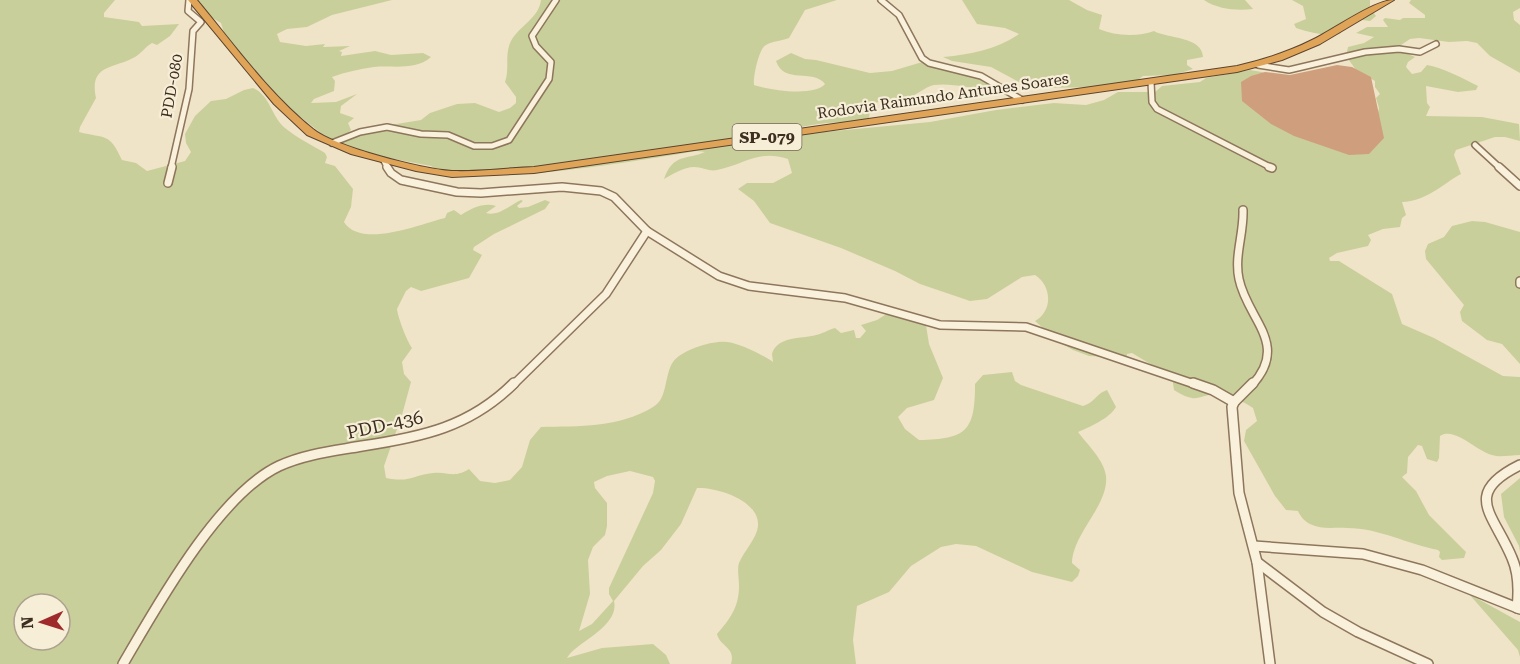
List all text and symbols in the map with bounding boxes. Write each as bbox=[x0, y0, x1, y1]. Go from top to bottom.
street label: PDD-080 bbox=[158, 53, 186, 119]
street label: Rodovia Raimundo Antunes Soares bbox=[816, 69, 1070, 123]
road number: SP-079 bbox=[732, 124, 801, 150]
street label: PDD-436 bbox=[345, 406, 425, 443]
north arrow bbox=[12, 592, 72, 652]
text: N bbox=[18, 616, 37, 629]

